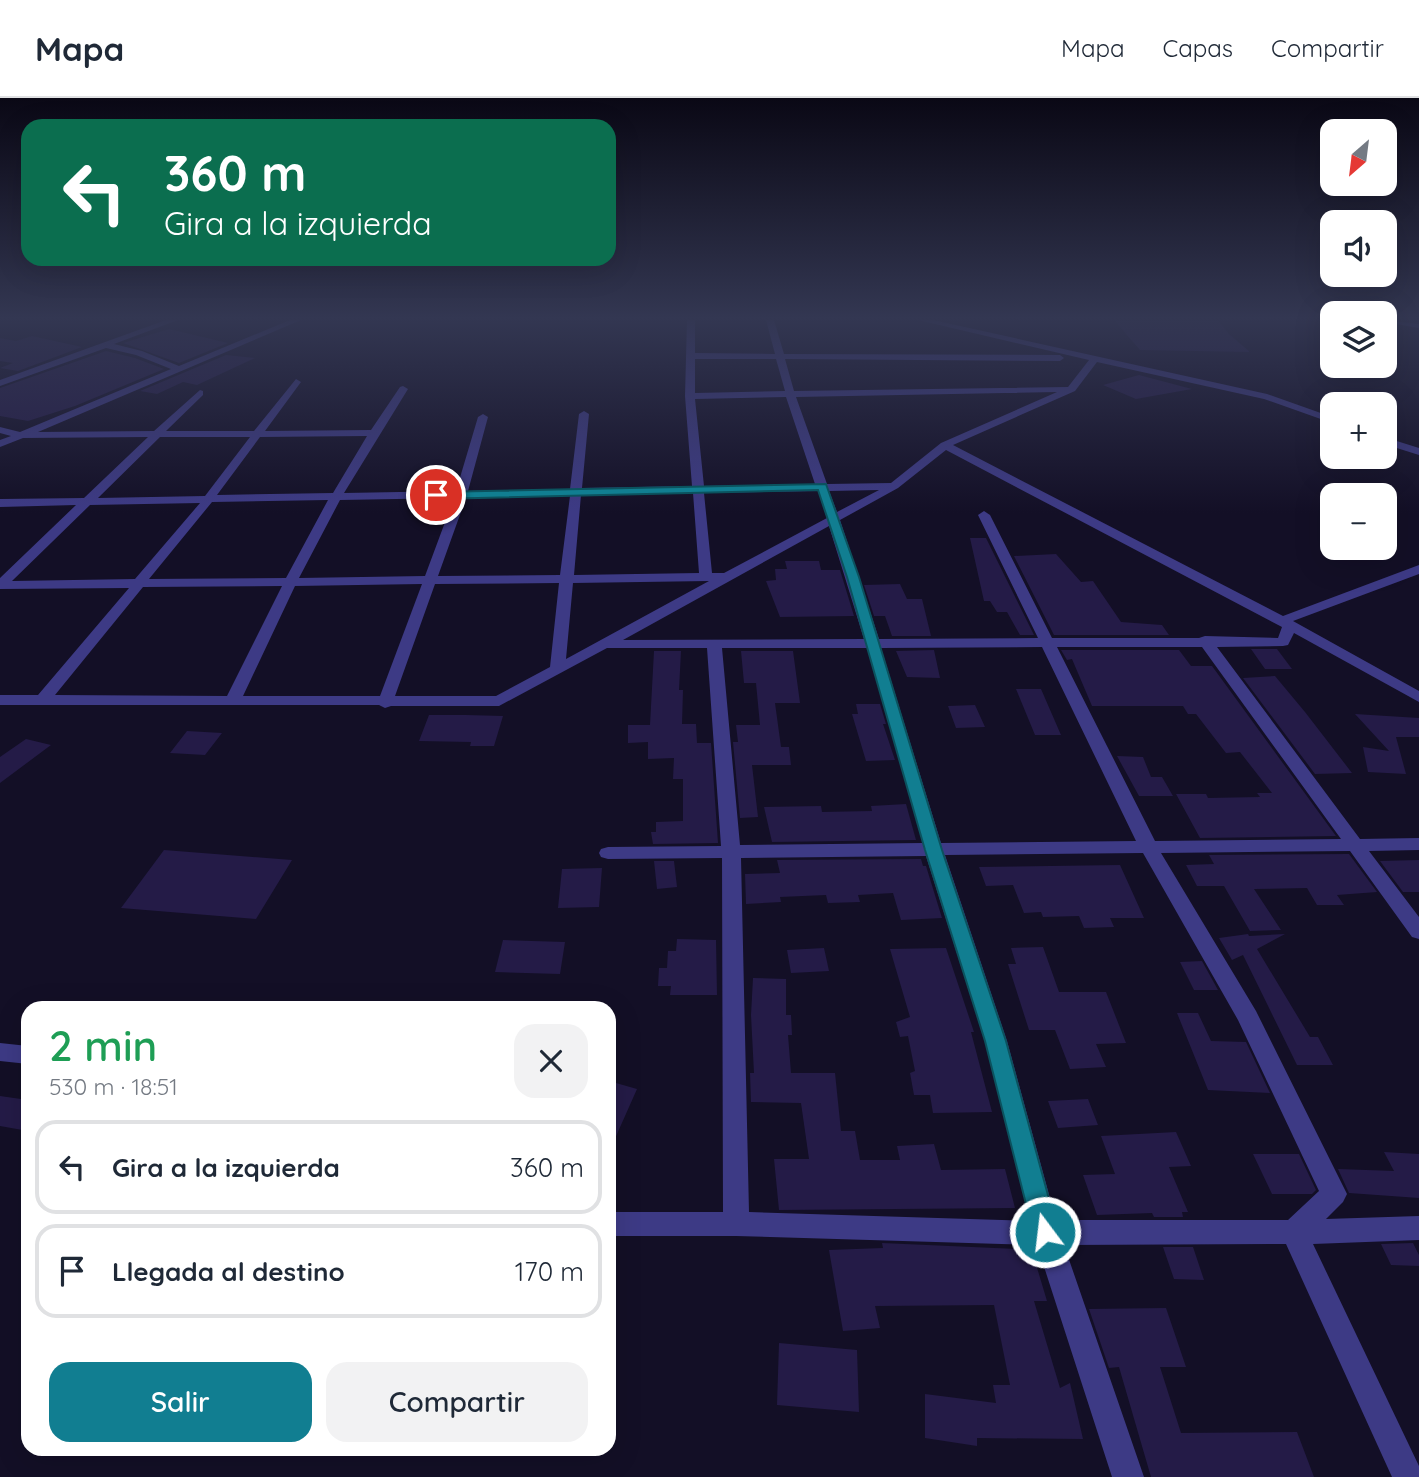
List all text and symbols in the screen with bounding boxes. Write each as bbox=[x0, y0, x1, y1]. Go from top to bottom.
text: Mapa bbox=[35, 28, 124, 69]
text: Mapa bbox=[1061, 33, 1125, 63]
text: Capas bbox=[1163, 33, 1233, 63]
text: Compartir bbox=[1271, 33, 1384, 63]
north arrow bbox=[1320, 119, 1396, 196]
map controls bbox=[1320, 119, 1397, 560]
text: 360 m bbox=[164, 142, 306, 203]
icon: left bbox=[49, 147, 140, 238]
text: Gira a la izquierda bbox=[164, 203, 432, 243]
button: sound bbox=[1320, 210, 1397, 287]
button: layers bbox=[1320, 301, 1397, 378]
button: + bbox=[1320, 392, 1397, 469]
pin bbox=[406, 465, 466, 525]
icon: arrive bbox=[417, 476, 455, 514]
button: − bbox=[1320, 483, 1397, 560]
text: 2 min bbox=[49, 1019, 157, 1072]
button: close bbox=[514, 1024, 588, 1098]
text: 530 m · 18:51 bbox=[49, 1072, 178, 1101]
icon: left bbox=[53, 1148, 91, 1186]
text: Gira a la izquierda bbox=[112, 1151, 340, 1184]
text: 360 m bbox=[510, 1151, 584, 1184]
position arrow bbox=[1008, 1195, 1082, 1269]
icon: arrive bbox=[53, 1252, 91, 1290]
text: Llegada al destino bbox=[112, 1255, 345, 1288]
text: 170 m bbox=[515, 1255, 584, 1288]
button: Salir bbox=[49, 1362, 312, 1442]
button: Compartir bbox=[326, 1362, 588, 1442]

